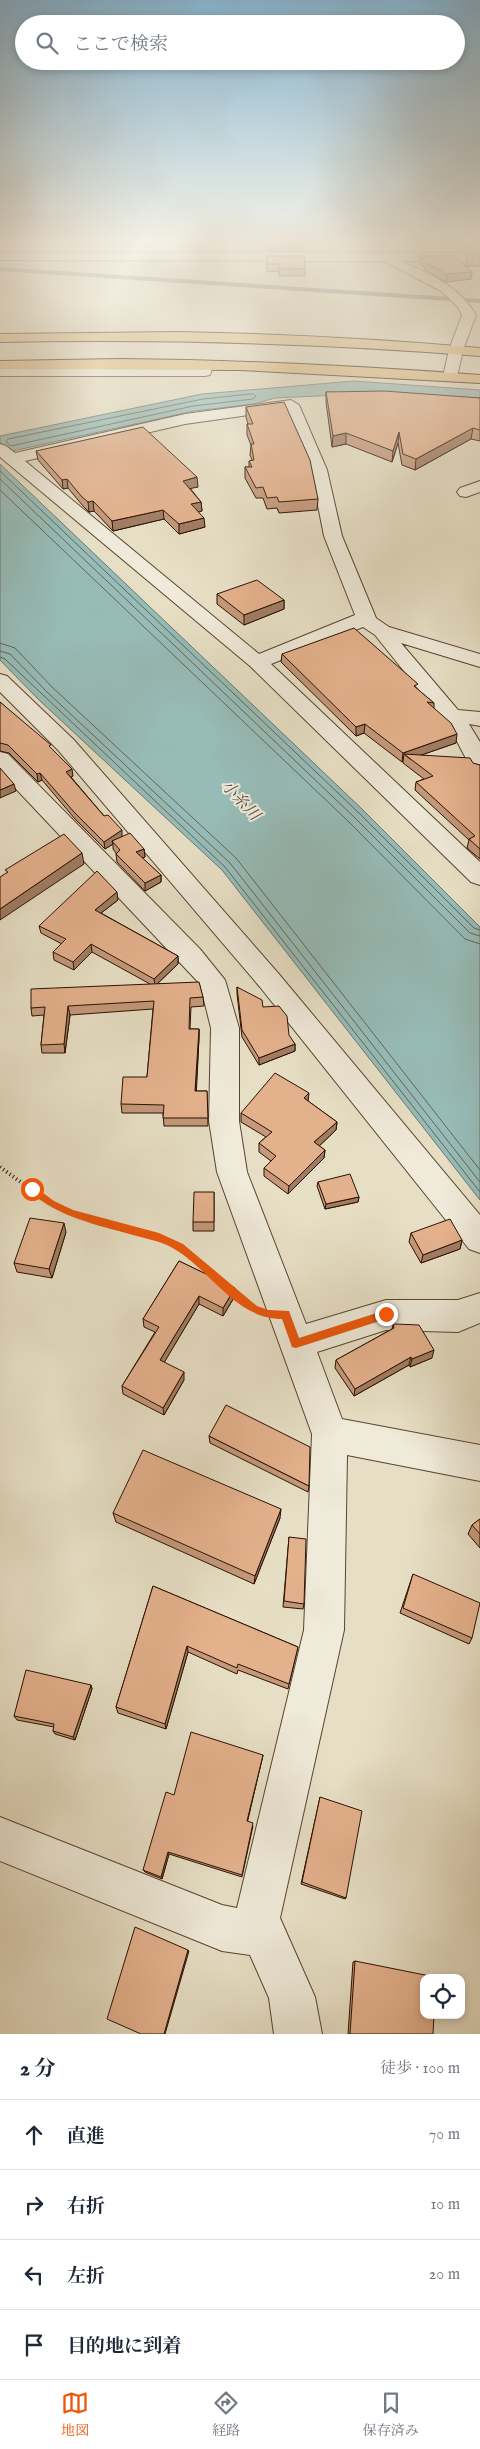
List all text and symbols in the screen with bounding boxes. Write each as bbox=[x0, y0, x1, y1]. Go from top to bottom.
search box bbox=[15, 15, 465, 70]
icon: search bbox=[33, 29, 61, 57]
text: ここで検索 bbox=[73, 33, 168, 57]
water label: 小糸川 bbox=[216, 777, 265, 827]
route start bbox=[21, 1178, 44, 1201]
route end bbox=[375, 1303, 398, 1326]
map controls bbox=[420, 1974, 465, 2019]
button: locate bbox=[420, 1974, 465, 2019]
text: 2 分 bbox=[20, 2056, 55, 2083]
text: 徒歩 · 100 m bbox=[380, 2059, 460, 2079]
icon: ahead bbox=[20, 2121, 48, 2149]
text: 直進 bbox=[67, 2125, 105, 2149]
text: 70 m bbox=[429, 2125, 460, 2145]
icon: right bbox=[20, 2191, 48, 2219]
text: 右折 bbox=[67, 2195, 105, 2219]
text: 10 m bbox=[430, 2195, 460, 2215]
icon: left bbox=[20, 2261, 48, 2289]
text: 左折 bbox=[67, 2265, 105, 2289]
text: 20 m bbox=[429, 2265, 460, 2285]
icon: arrive bbox=[20, 2331, 48, 2359]
text: 目的地に到着 bbox=[67, 2335, 181, 2359]
tab: 地図 bbox=[61, 2389, 89, 2440]
tab: 経路 bbox=[212, 2389, 240, 2440]
tab: 保存済み bbox=[363, 2389, 419, 2440]

